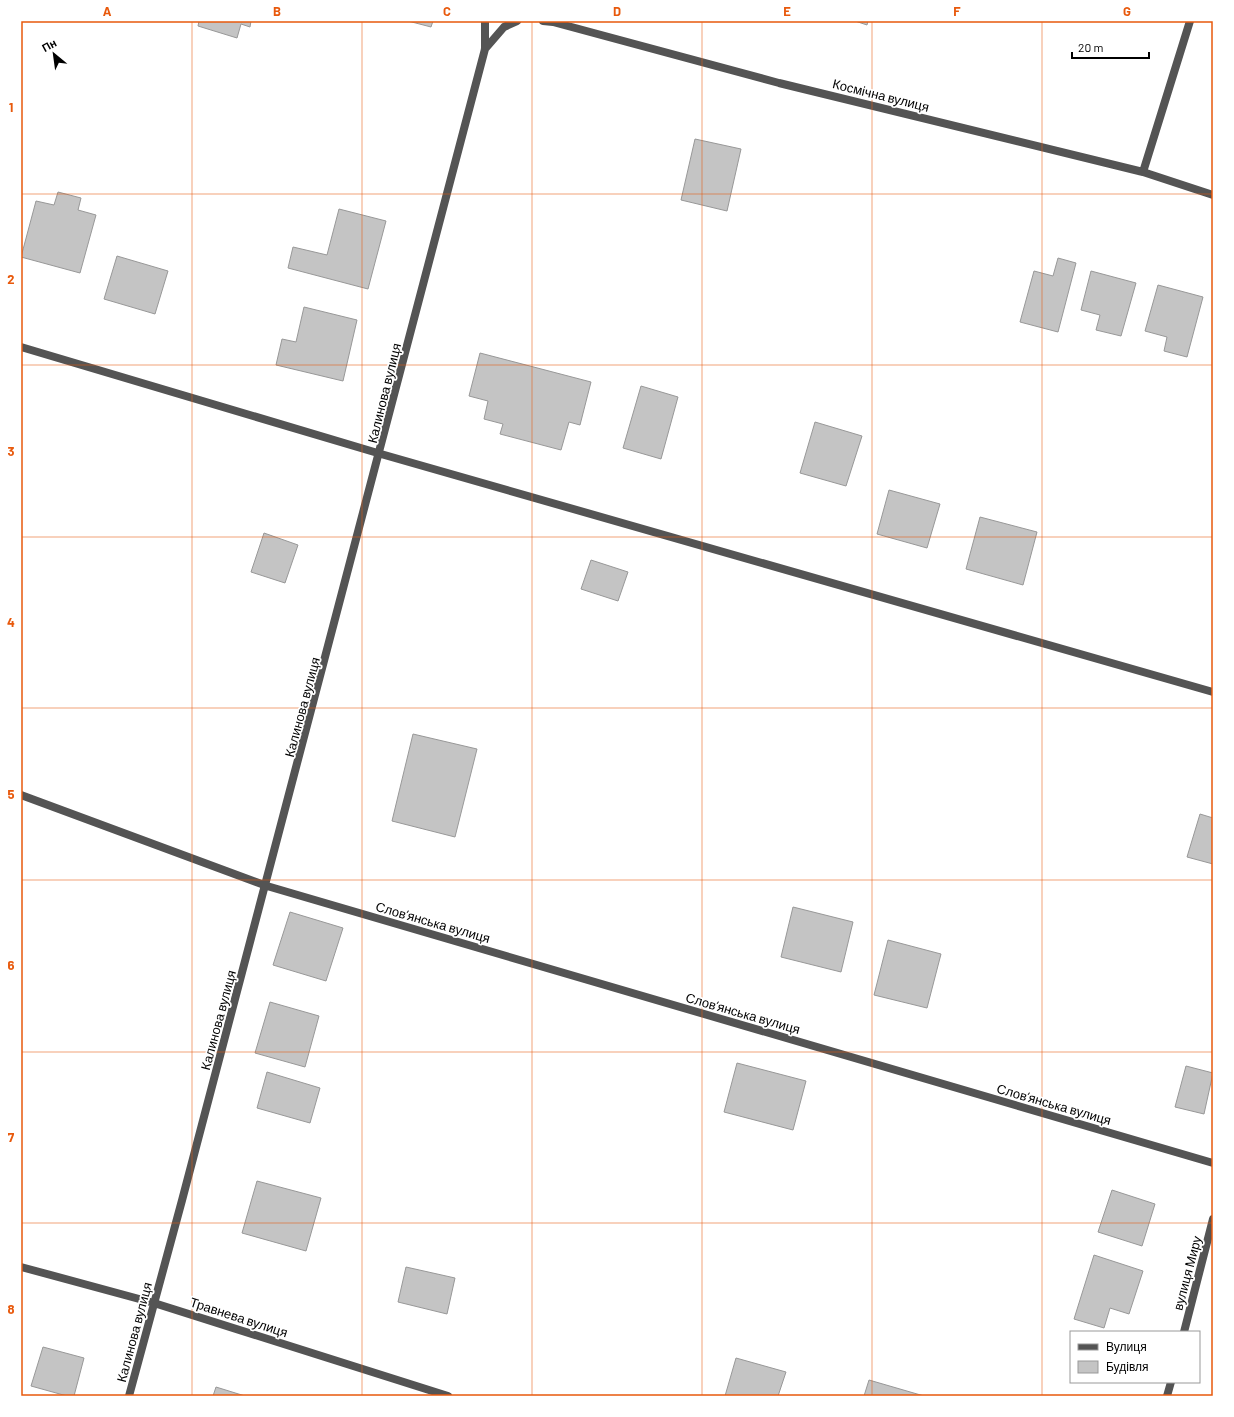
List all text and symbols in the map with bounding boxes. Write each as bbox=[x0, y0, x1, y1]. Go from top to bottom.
text: A bbox=[103, 3, 112, 19]
text: B bbox=[273, 3, 281, 19]
text: C bbox=[443, 3, 451, 19]
text: D bbox=[613, 3, 621, 19]
text: E bbox=[783, 3, 791, 19]
text: F bbox=[953, 3, 961, 19]
text: G bbox=[1123, 3, 1131, 19]
north arrow bbox=[34, 34, 74, 74]
scale bar bbox=[1072, 34, 1149, 60]
text: Пн bbox=[39, 36, 58, 54]
text: 20 m bbox=[1078, 40, 1104, 54]
street label: Космічна вулиця bbox=[831, 75, 931, 115]
text: 1 bbox=[9, 99, 13, 115]
text: 2 bbox=[7, 271, 15, 287]
street label: Калинова вулиця bbox=[364, 341, 404, 445]
text: 3 bbox=[7, 443, 15, 459]
text: 4 bbox=[7, 614, 15, 630]
street label: Калинова вулиця bbox=[281, 655, 323, 759]
text: 5 bbox=[7, 786, 15, 802]
street label: Словʼянська вулиця bbox=[374, 898, 492, 946]
text: 6 bbox=[8, 957, 15, 973]
street label: Калинова вулиця bbox=[197, 968, 239, 1072]
street label: Словʼянська вулиця bbox=[684, 989, 802, 1037]
street label: Словʼянська вулиця bbox=[995, 1080, 1113, 1128]
text: 7 bbox=[8, 1129, 15, 1145]
street label: вулиця Миру bbox=[1169, 1234, 1205, 1312]
street label: Калинова вулиця bbox=[113, 1280, 155, 1384]
street label: Травнева вулиця bbox=[188, 1294, 290, 1340]
text: 8 bbox=[7, 1301, 15, 1317]
legend bbox=[1070, 1331, 1200, 1383]
text: Вулиця bbox=[1106, 1339, 1147, 1354]
text: Будівля bbox=[1106, 1359, 1148, 1374]

